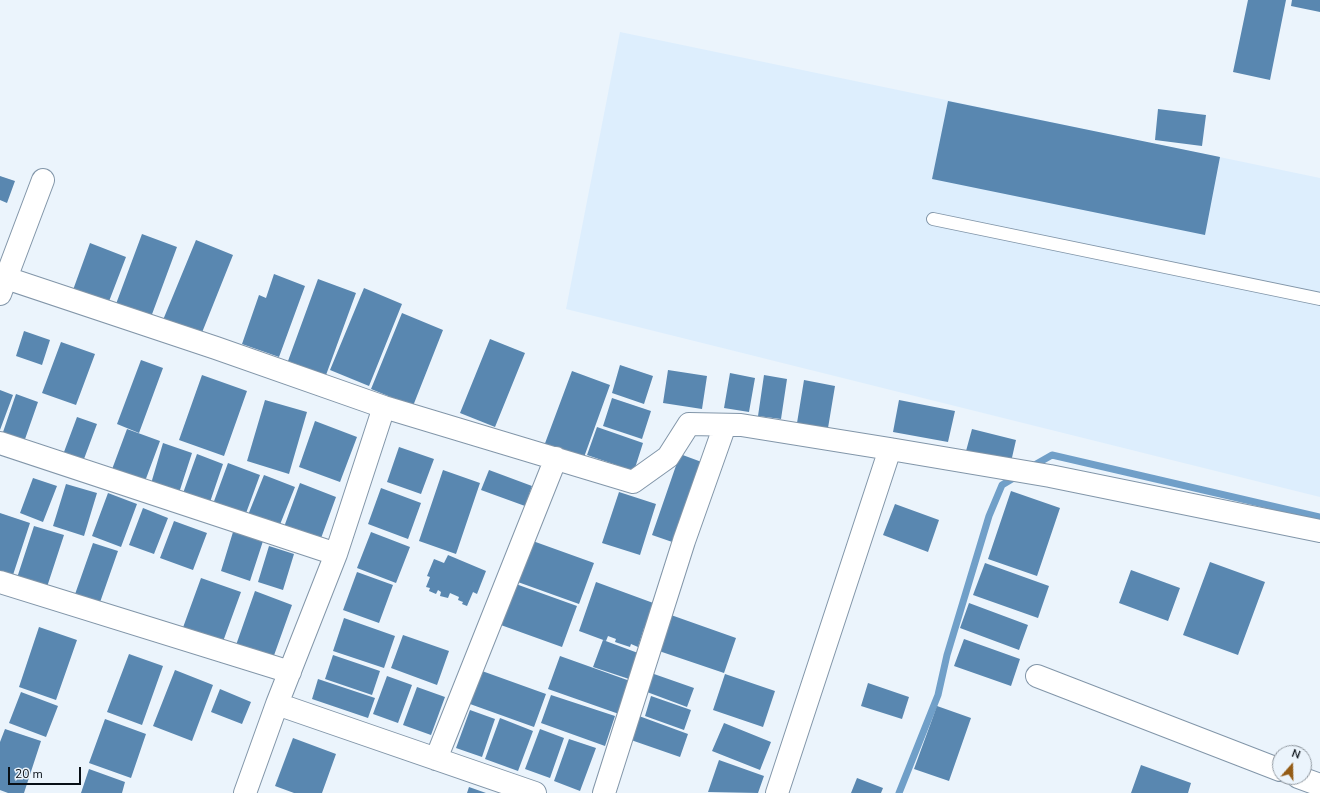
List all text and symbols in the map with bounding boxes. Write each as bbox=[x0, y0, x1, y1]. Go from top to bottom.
north arrow bbox=[1272, 745, 1312, 785]
text: N bbox=[1289, 746, 1302, 763]
scale bar bbox=[10, 759, 83, 785]
text: 20 m bbox=[15, 766, 43, 782]

